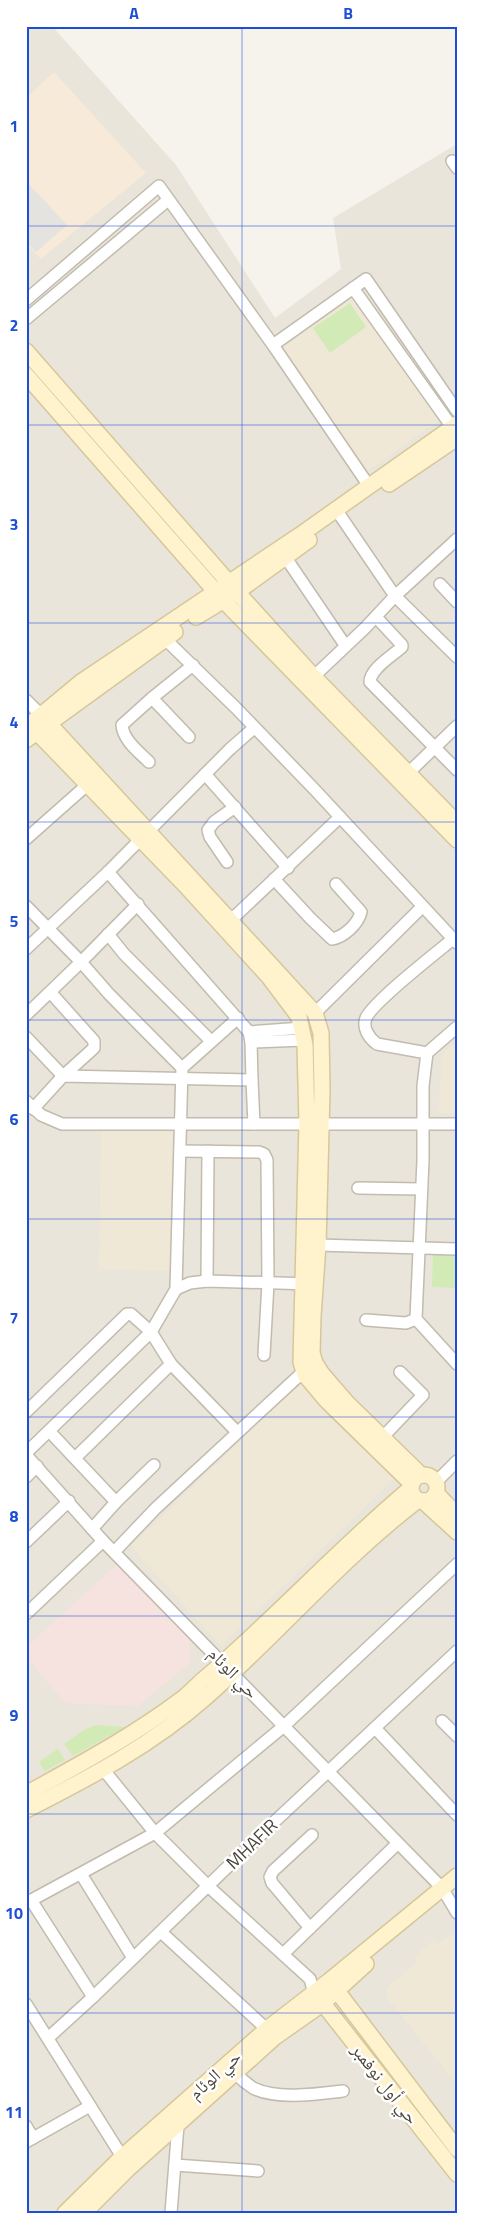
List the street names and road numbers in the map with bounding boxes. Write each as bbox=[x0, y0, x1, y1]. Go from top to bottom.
street label: حي الوئام bbox=[201, 1641, 265, 1706]
street label: MHAFIR bbox=[220, 1812, 284, 1875]
street label: حي أول نوفمبر bbox=[343, 2037, 426, 2131]
street label: حي الوئام bbox=[182, 2044, 248, 2107]

